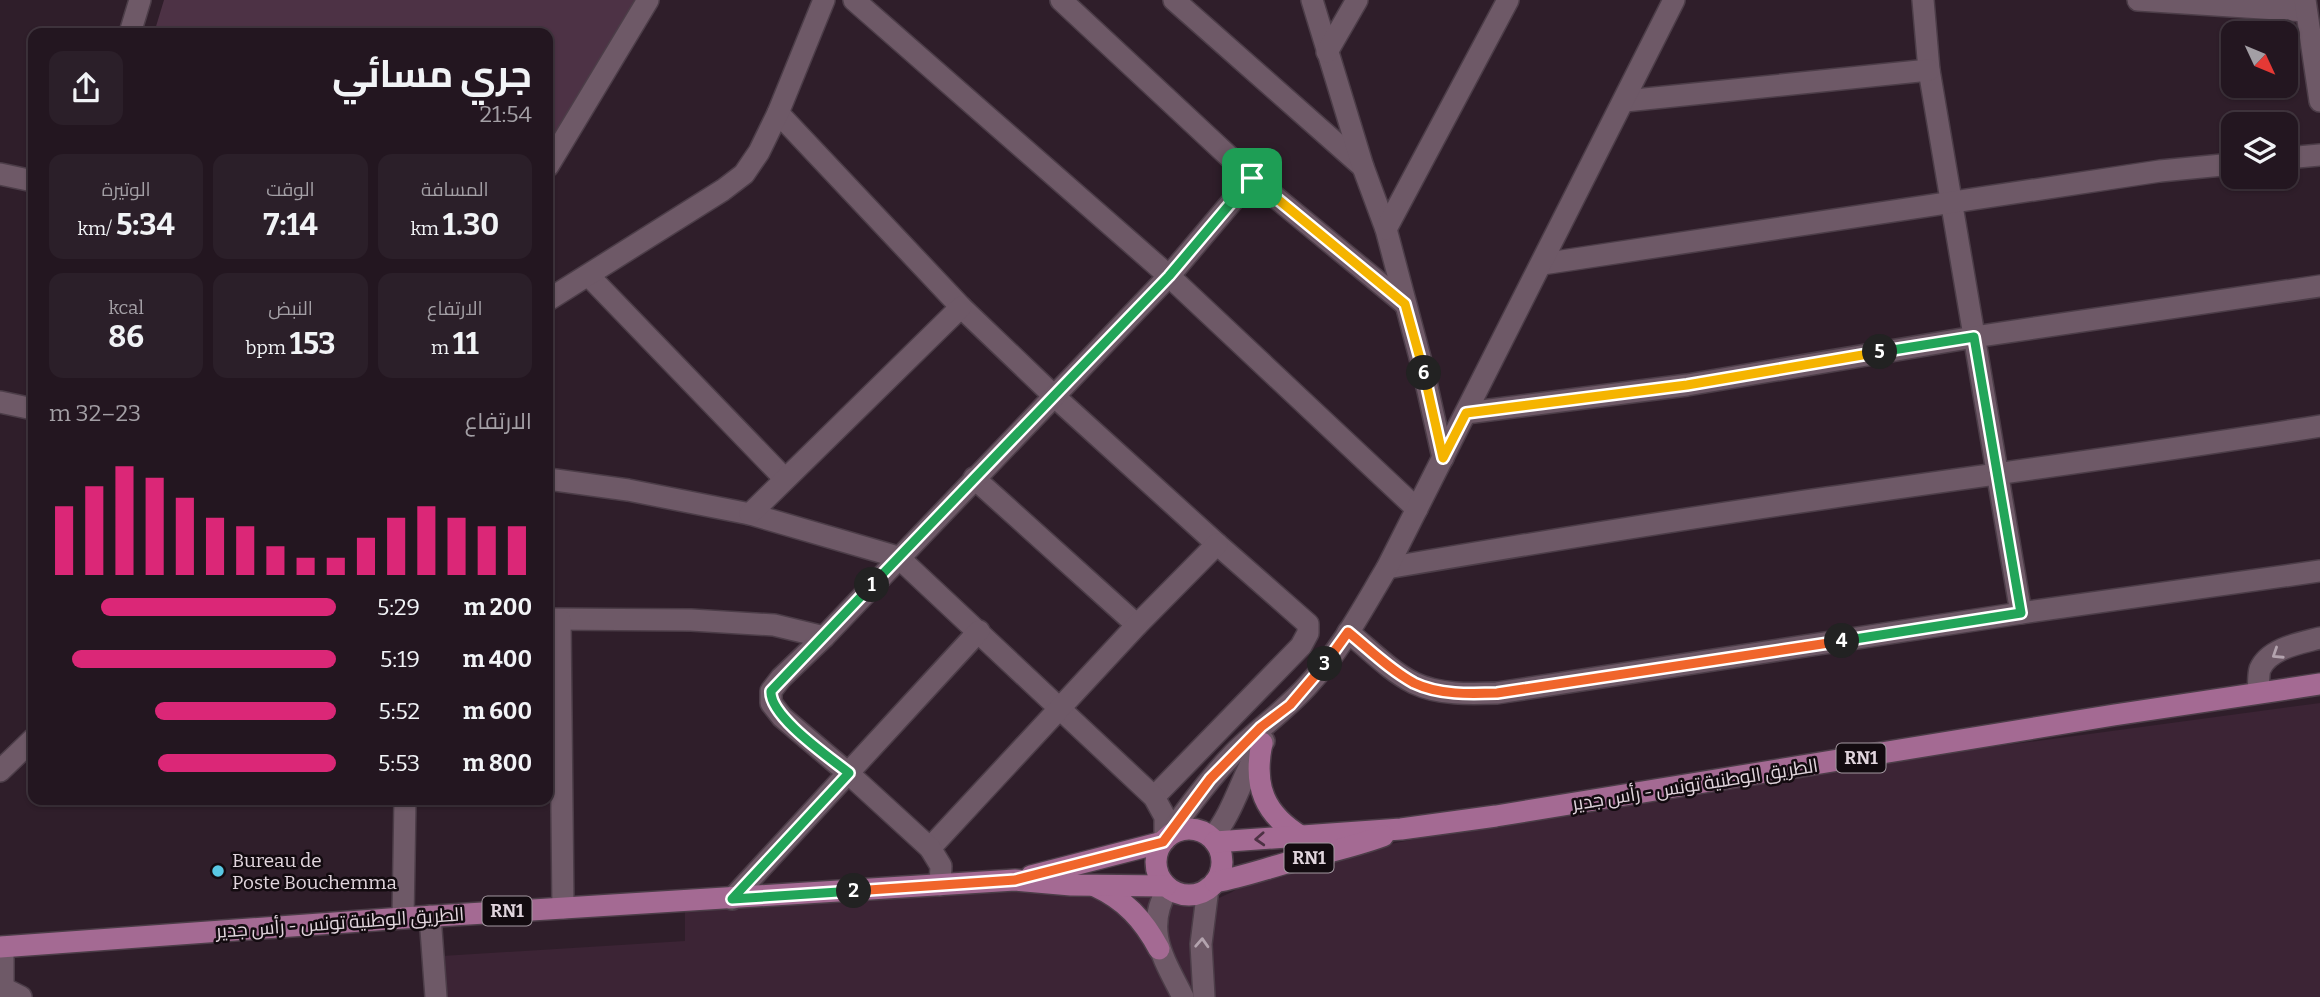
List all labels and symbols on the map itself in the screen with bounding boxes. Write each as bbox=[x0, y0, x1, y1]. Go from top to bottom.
north arrow bbox=[2221, 21, 2298, 98]
pin bbox=[1222, 148, 1282, 208]
pin: 5 bbox=[1862, 334, 1898, 370]
pin: 6 bbox=[1406, 356, 1442, 390]
pin: 1 bbox=[854, 568, 890, 602]
pin: 4 bbox=[1825, 624, 1860, 658]
pin: 3 bbox=[1308, 646, 1342, 682]
one-way arrow bbox=[2272, 646, 2285, 659]
road number: RN1 bbox=[1836, 744, 1885, 772]
street label: الطريق الوطنية تونس - رأس جدير bbox=[1570, 754, 1820, 816]
one-way arrow bbox=[1254, 832, 1265, 847]
road number: RN1 bbox=[1284, 844, 1334, 872]
place label: Bureau de Poste Bouchemma bbox=[232, 849, 397, 894]
marker: Bureau de Poste Bouchemma bbox=[210, 863, 226, 879]
pin: 2 bbox=[836, 874, 872, 908]
road number: RN1 bbox=[482, 896, 532, 926]
street label: الطريق الوطنية تونس - رأس جدير bbox=[214, 902, 465, 944]
one-way arrow bbox=[1194, 937, 1209, 948]

